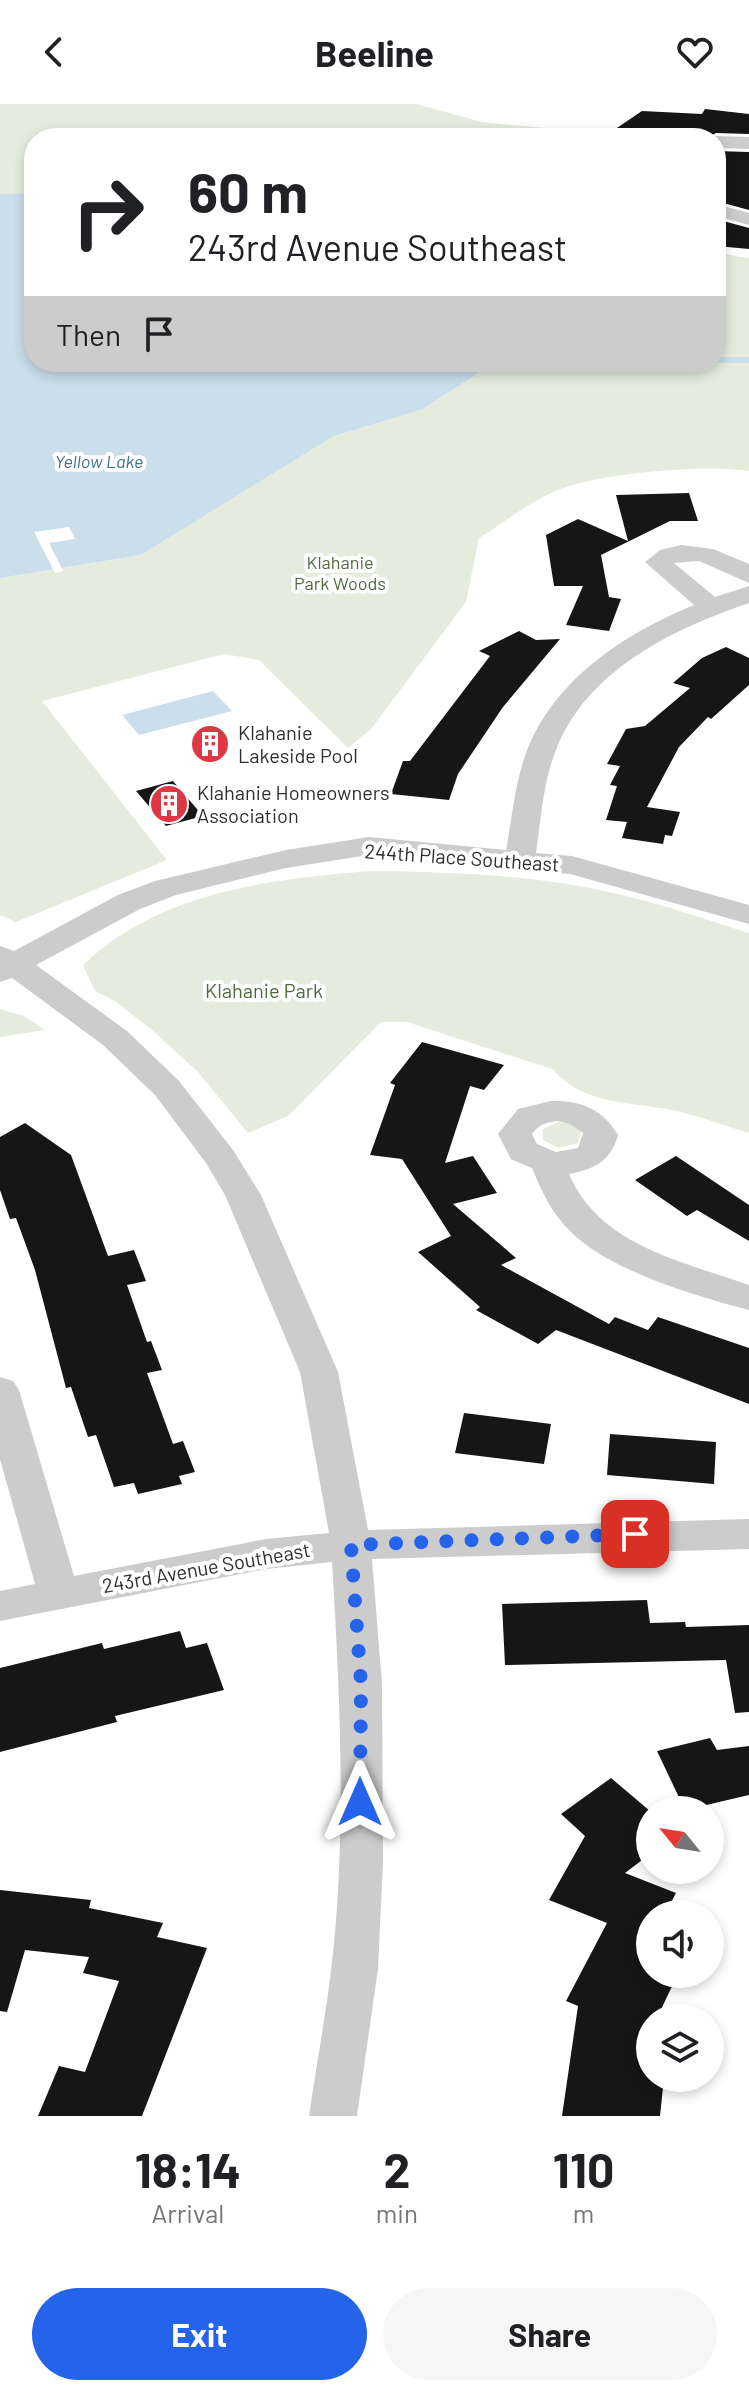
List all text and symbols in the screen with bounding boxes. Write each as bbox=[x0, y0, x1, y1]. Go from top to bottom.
icon: back bbox=[32, 30, 76, 74]
icon: heart bbox=[673, 30, 717, 74]
text: Beeline bbox=[315, 31, 434, 74]
text: 60 m bbox=[188, 157, 308, 224]
icon: right bbox=[56, 160, 160, 264]
text: 243rd Avenue Southeast bbox=[188, 225, 567, 268]
icon: arrive bbox=[137, 312, 181, 356]
text: Then bbox=[56, 316, 121, 352]
water label: Yellow Lake bbox=[55, 450, 143, 472]
park label: Klahanie Park Woods bbox=[294, 551, 386, 594]
place label: Klahanie Lakeside Pool bbox=[238, 720, 358, 767]
building icon: Klahanie Lakeside Pool bbox=[189, 723, 231, 765]
place label: Klahanie Homeowners Association bbox=[197, 780, 390, 827]
building icon: Klahanie Homeowners Association bbox=[148, 783, 190, 825]
street label: 244th Place Southeast bbox=[364, 838, 560, 876]
park label: Klahanie Park bbox=[205, 978, 323, 1002]
pin bbox=[601, 1500, 669, 1568]
icon: arrive bbox=[613, 1512, 657, 1556]
street label: 243rd Avenue Southeast bbox=[100, 1537, 312, 1597]
position arrow bbox=[318, 1760, 402, 1844]
north arrow bbox=[636, 1796, 724, 1884]
map controls bbox=[636, 1796, 724, 2092]
button: sound bbox=[636, 1900, 724, 1988]
button: layers bbox=[636, 2004, 724, 2092]
text: 18:14 bbox=[135, 2140, 241, 2198]
text: 2 bbox=[383, 2140, 410, 2198]
text: 110 bbox=[553, 2140, 614, 2198]
text: Arrival bbox=[152, 2197, 224, 2228]
text: min bbox=[376, 2197, 418, 2228]
text: m bbox=[573, 2197, 594, 2228]
button: Exit bbox=[32, 2288, 367, 2380]
button: Share bbox=[383, 2288, 717, 2380]

